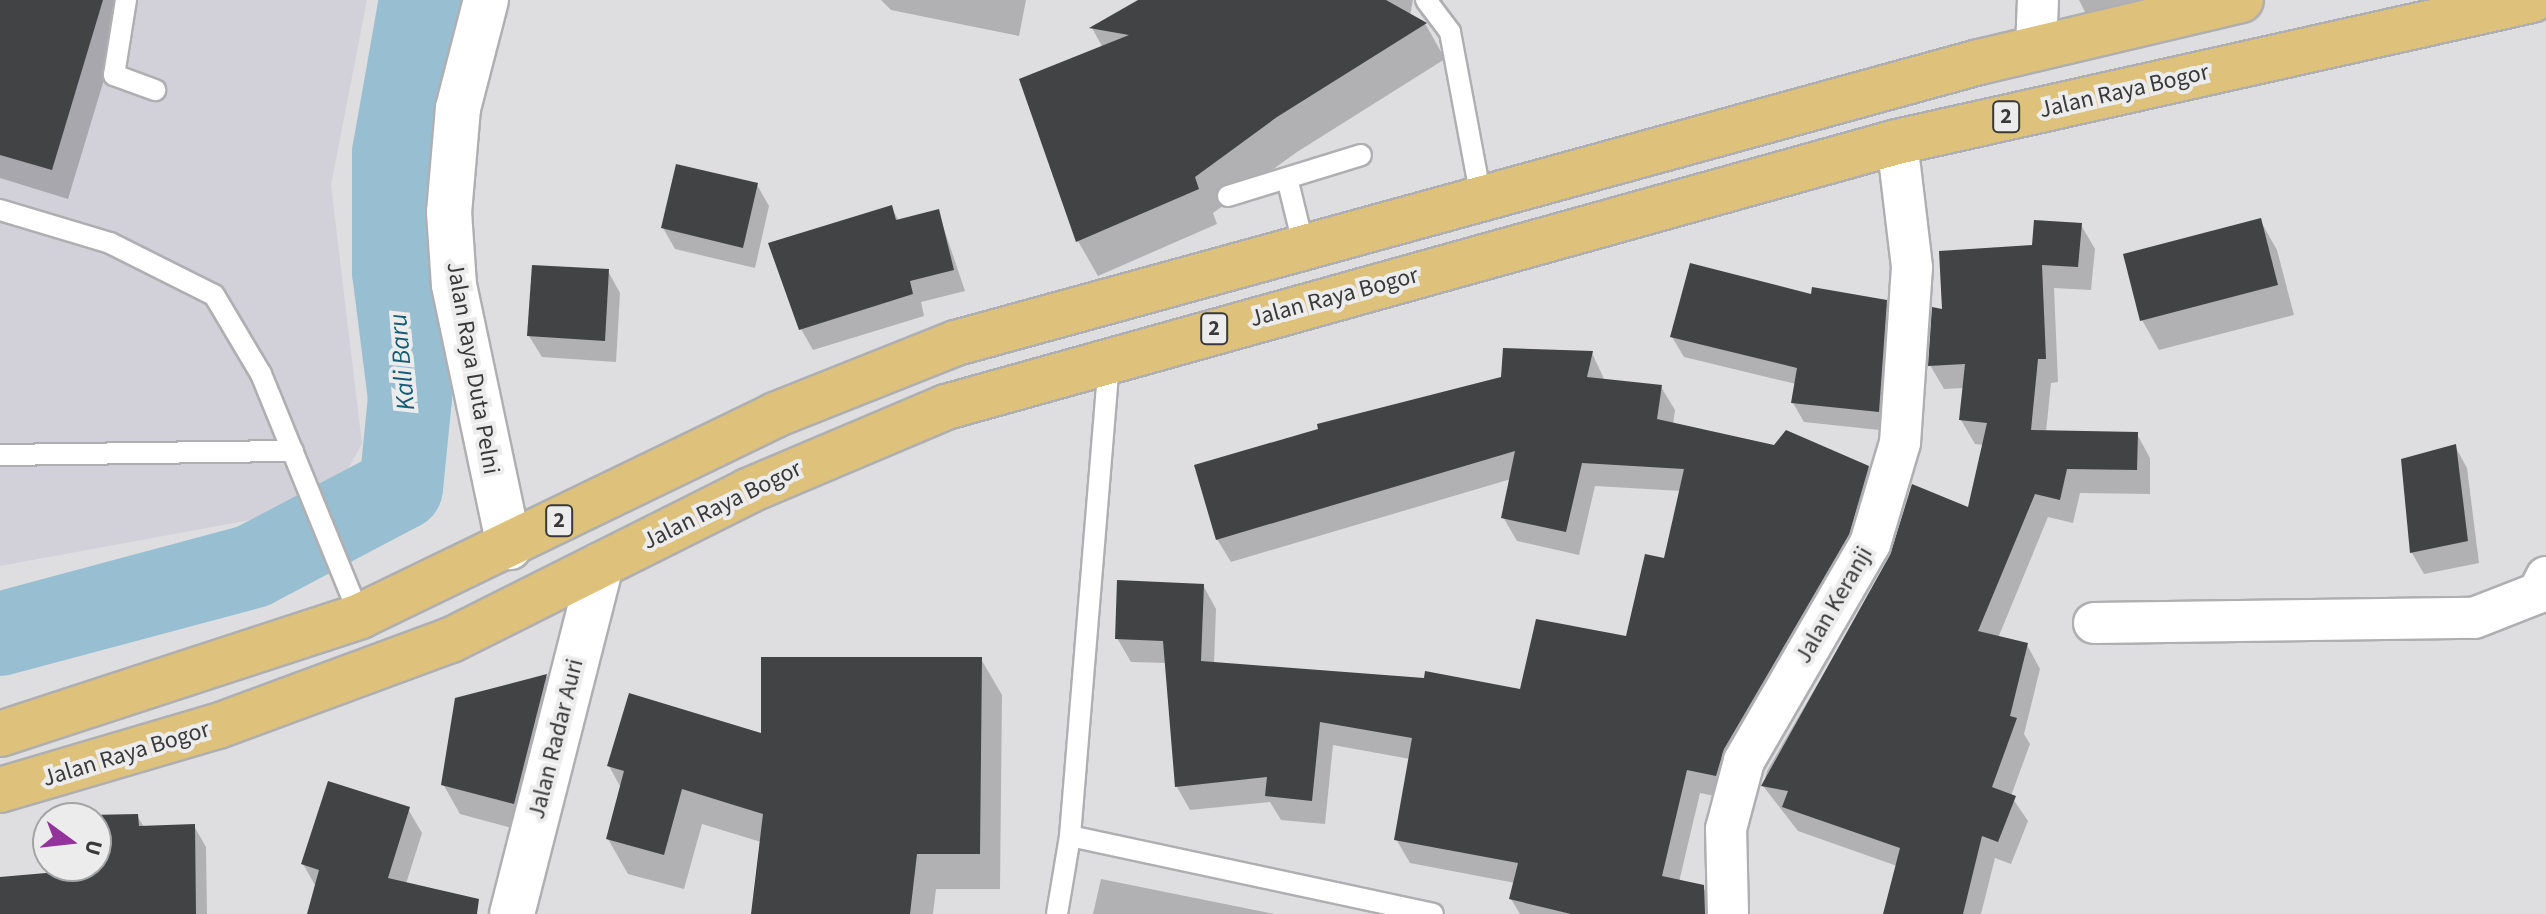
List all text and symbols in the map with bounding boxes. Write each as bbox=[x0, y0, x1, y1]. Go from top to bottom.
street label: Jalan Raya Bogor bbox=[2036, 57, 2212, 125]
road number: 2 bbox=[1992, 99, 2020, 135]
street label: Jalan Raya Duta Pelni bbox=[440, 259, 506, 477]
street label: Jalan Raya Bogor bbox=[1247, 261, 1421, 333]
road number: 2 bbox=[1200, 311, 1228, 347]
water label: Kali Baru bbox=[382, 312, 422, 412]
street label: Jalan Raya Bogor bbox=[638, 454, 806, 556]
road number: 2 bbox=[545, 503, 573, 539]
street label: Jalan Keranji bbox=[1789, 541, 1879, 669]
street label: Jalan Radar Auri bbox=[522, 656, 590, 822]
street label: Jalan Raya Bogor bbox=[39, 715, 213, 793]
north arrow bbox=[32, 802, 112, 882]
text: U bbox=[76, 836, 111, 859]

